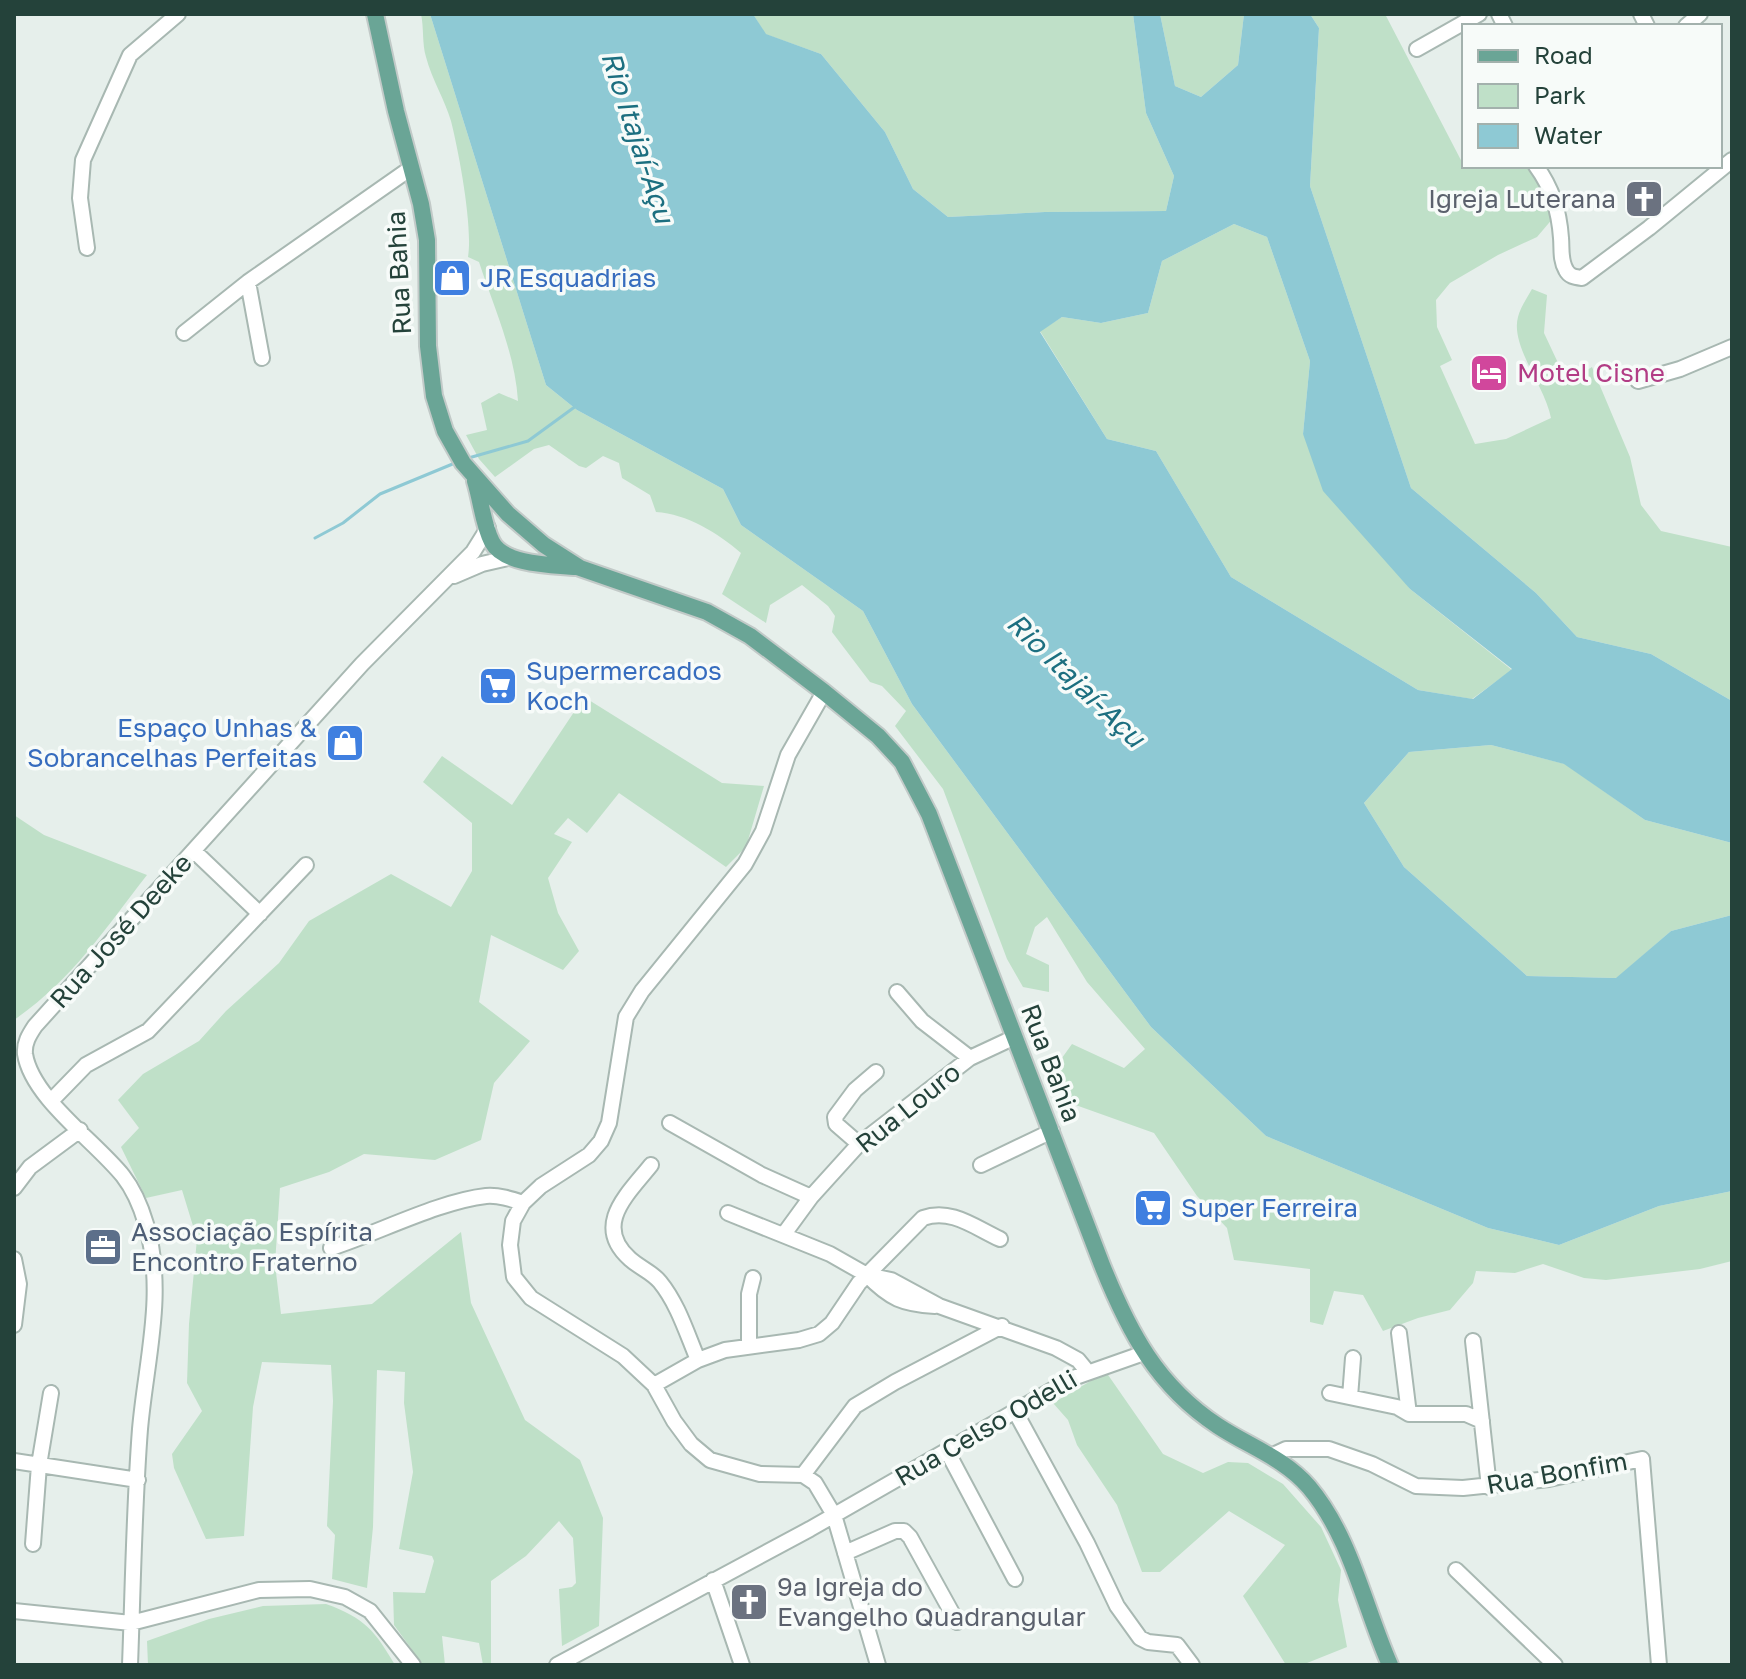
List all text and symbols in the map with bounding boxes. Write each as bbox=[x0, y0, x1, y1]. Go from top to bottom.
legend bbox=[1462, 24, 1722, 168]
text: Road bbox=[1534, 40, 1593, 69]
water label: Rio Itajaí-Açu bbox=[595, 47, 682, 229]
text: Park bbox=[1534, 80, 1586, 109]
text: Water bbox=[1534, 120, 1602, 149]
church icon: Igreja Luterana bbox=[1623, 178, 1665, 220]
place label: Igreja Luterana bbox=[1428, 183, 1616, 214]
street label: Rua Bahia bbox=[380, 210, 417, 336]
shop icon: JR Esquadrias bbox=[431, 257, 473, 299]
place label: JR Esquadrias bbox=[480, 262, 656, 293]
hotel icon: Motel Cisne bbox=[1468, 352, 1510, 394]
place label: Motel Cisne bbox=[1517, 357, 1665, 388]
water label: Rio Itajaí-Açu bbox=[1001, 606, 1153, 755]
place label: Supermercados Koch bbox=[526, 655, 722, 716]
supermarket icon: Supermercados Koch bbox=[477, 665, 519, 707]
place label: Espaço Unhas & Sobrancelhas Perfeitas bbox=[27, 712, 318, 773]
shop icon: Espaço Unhas & Sobrancelhas Perfeitas bbox=[324, 722, 366, 764]
street label: Rua José Deeke bbox=[43, 847, 198, 1014]
street label: Rua Bahia bbox=[1015, 999, 1088, 1126]
street label: Rua Louro bbox=[849, 1056, 966, 1159]
supermarket icon: Super Ferreira bbox=[1132, 1187, 1174, 1229]
place label: Super Ferreira bbox=[1181, 1192, 1358, 1223]
place label: Associação Espírita Encontro Fraterno bbox=[131, 1216, 373, 1277]
office icon: Associação Espírita Encontro Fraterno bbox=[82, 1226, 124, 1268]
street label: Rua Celso Odelli bbox=[889, 1363, 1082, 1492]
street label: Rua Bonfim bbox=[1484, 1445, 1630, 1500]
place label: 9ª Igreja do Evangelho Quadrangular bbox=[777, 1571, 1086, 1632]
church icon: 9ª Igreja do Evangelho Quadrangular bbox=[728, 1581, 770, 1623]

